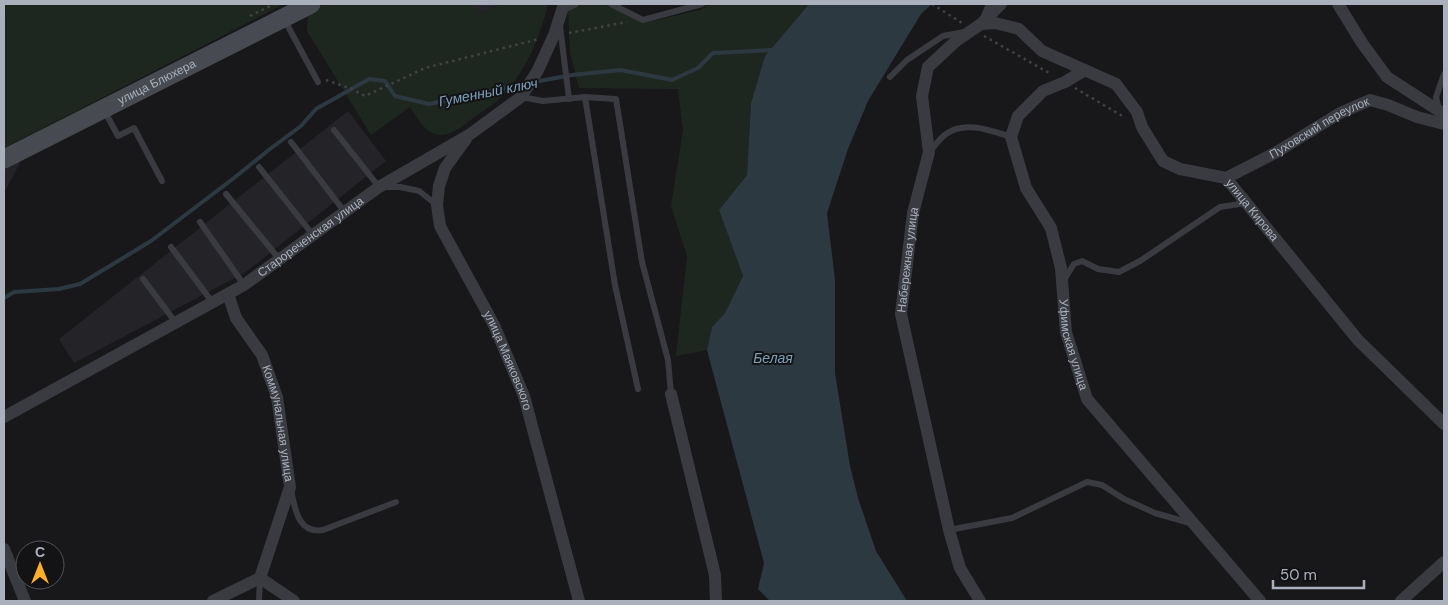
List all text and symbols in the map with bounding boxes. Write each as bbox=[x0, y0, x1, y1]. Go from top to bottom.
street label: улица Блюхера bbox=[115, 55, 199, 108]
water label: Гуменный ключ bbox=[437, 74, 539, 110]
street label: Пуховский переулок bbox=[1267, 93, 1372, 163]
street label: улица Кирова bbox=[1222, 175, 1283, 245]
street label: Старореченская улица bbox=[254, 193, 367, 281]
street label: Набережная улица bbox=[893, 205, 922, 313]
street label: Уфимская улица bbox=[1055, 298, 1092, 392]
street label: улица Маяковского bbox=[480, 308, 536, 412]
water label: Белая bbox=[753, 349, 793, 367]
street label: Коммунальная улица bbox=[258, 363, 297, 483]
north arrow bbox=[15, 540, 65, 590]
text: С bbox=[35, 543, 45, 561]
scale bar bbox=[1273, 558, 1364, 590]
text: 50 m bbox=[1280, 565, 1317, 585]

